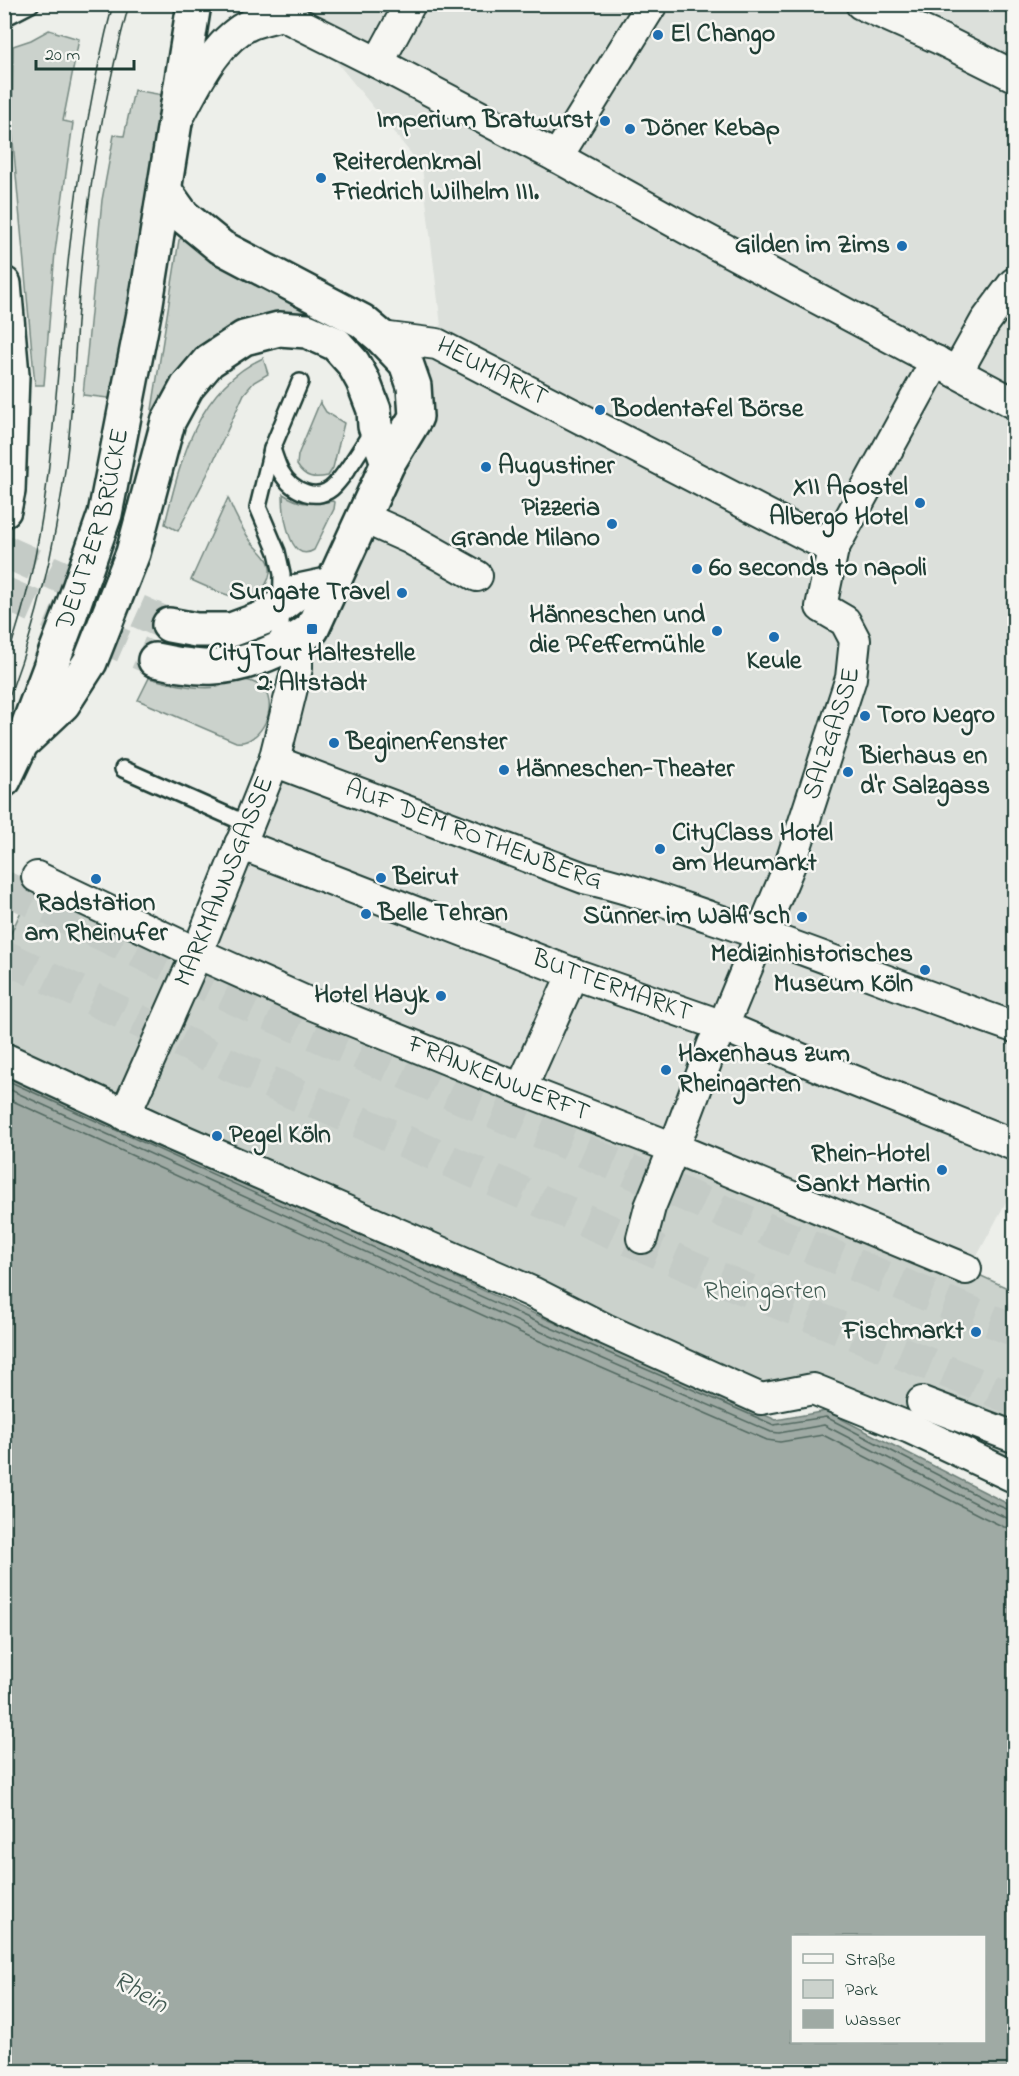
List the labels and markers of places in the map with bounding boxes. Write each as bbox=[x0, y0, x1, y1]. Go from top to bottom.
place label: El Chango bbox=[670, 16, 775, 55]
marker: El Chango bbox=[651, 28, 665, 42]
place label: Imperium Bratwurst bbox=[376, 102, 593, 140]
place label: Döner Kebap bbox=[641, 110, 780, 148]
marker: Imperium Bratwurst bbox=[598, 114, 612, 128]
marker: Döner Kebap bbox=[623, 122, 637, 136]
place label: Reiterdenkmal Friedrich Wilhelm III. bbox=[331, 144, 540, 212]
marker: Reiterdenkmal Friedrich Wilhelm III. bbox=[314, 171, 328, 185]
place label: Gilden im Zims bbox=[735, 227, 890, 265]
marker: Gilden im Zims bbox=[895, 239, 909, 253]
place label: Bodentafel Börse bbox=[611, 391, 805, 429]
marker: Bodentafel Börse bbox=[593, 403, 607, 417]
place label: Augustiner bbox=[498, 448, 615, 487]
marker: Augustiner bbox=[479, 460, 493, 474]
place label: XII Apostel Albergo Hotel bbox=[769, 469, 908, 538]
place label: Pizzeria Grande Milano bbox=[451, 490, 600, 558]
marker: XII Apostel Albergo Hotel bbox=[913, 496, 927, 510]
marker: Pizzeria Grande Milano bbox=[605, 517, 619, 531]
place label: 60 seconds to napoli bbox=[709, 550, 927, 588]
marker: 60 seconds to napoli bbox=[690, 562, 704, 576]
place label: Sungate Travel bbox=[229, 574, 390, 613]
marker: Sungate Travel bbox=[395, 586, 409, 600]
place label: Hänneschen und die Pfeffermühle bbox=[529, 597, 706, 665]
marker: CityTour Haltestelle 2: Altstadt bbox=[305, 622, 319, 636]
marker: Hänneschen und die Pfeffermühle bbox=[710, 624, 724, 638]
marker: Keule bbox=[767, 630, 781, 644]
place label: CityTour Haltestelle 2: Altstadt bbox=[209, 635, 417, 703]
place label: Keule bbox=[746, 643, 803, 681]
place label: Toro Negro bbox=[877, 697, 995, 736]
marker: Toro Negro bbox=[858, 709, 872, 723]
place label: Beginenfenster bbox=[345, 724, 508, 763]
marker: Beginenfenster bbox=[327, 736, 341, 750]
place label: Bierhaus en d'r Salzgass bbox=[859, 738, 990, 807]
place label: Hänneschen-Theater bbox=[516, 751, 735, 789]
marker: Hänneschen-Theater bbox=[497, 763, 511, 777]
marker: Bierhaus en d'r Salzgass bbox=[841, 765, 855, 779]
place label: CityClass Hotel am Heumarkt bbox=[672, 815, 833, 883]
marker: CityClass Hotel am Heumarkt bbox=[653, 842, 667, 856]
place label: Beirut bbox=[392, 859, 459, 897]
marker: Beirut bbox=[374, 871, 388, 885]
marker: Radstation am Rheinufer bbox=[89, 872, 103, 886]
place label: Radstation am Rheinufer bbox=[24, 885, 169, 953]
place label: Belle Tehran bbox=[377, 895, 508, 933]
place label: Sünner im Walfisch bbox=[583, 898, 790, 936]
marker: Belle Tehran bbox=[359, 907, 373, 921]
marker: Sünner im Walfisch bbox=[795, 910, 809, 924]
place label: Medizinhistorisches Museum Köln bbox=[711, 936, 913, 1004]
marker: Medizinhistorisches Museum Köln bbox=[918, 963, 932, 977]
place label: Hotel Hayk bbox=[314, 977, 430, 1015]
marker: Hotel Hayk bbox=[434, 989, 448, 1003]
place label: Haxenhaus zum Rheingarten bbox=[678, 1036, 850, 1105]
marker: Haxenhaus zum Rheingarten bbox=[659, 1063, 673, 1077]
place label: Pegel Köln bbox=[229, 1117, 331, 1156]
marker: Pegel Köln bbox=[210, 1129, 224, 1143]
place label: Rhein-Hotel Sankt Martin bbox=[796, 1136, 930, 1204]
marker: Rhein-Hotel Sankt Martin bbox=[935, 1163, 949, 1177]
place label: Fischmarkt bbox=[841, 1313, 964, 1351]
marker: Fischmarkt bbox=[969, 1325, 983, 1339]

